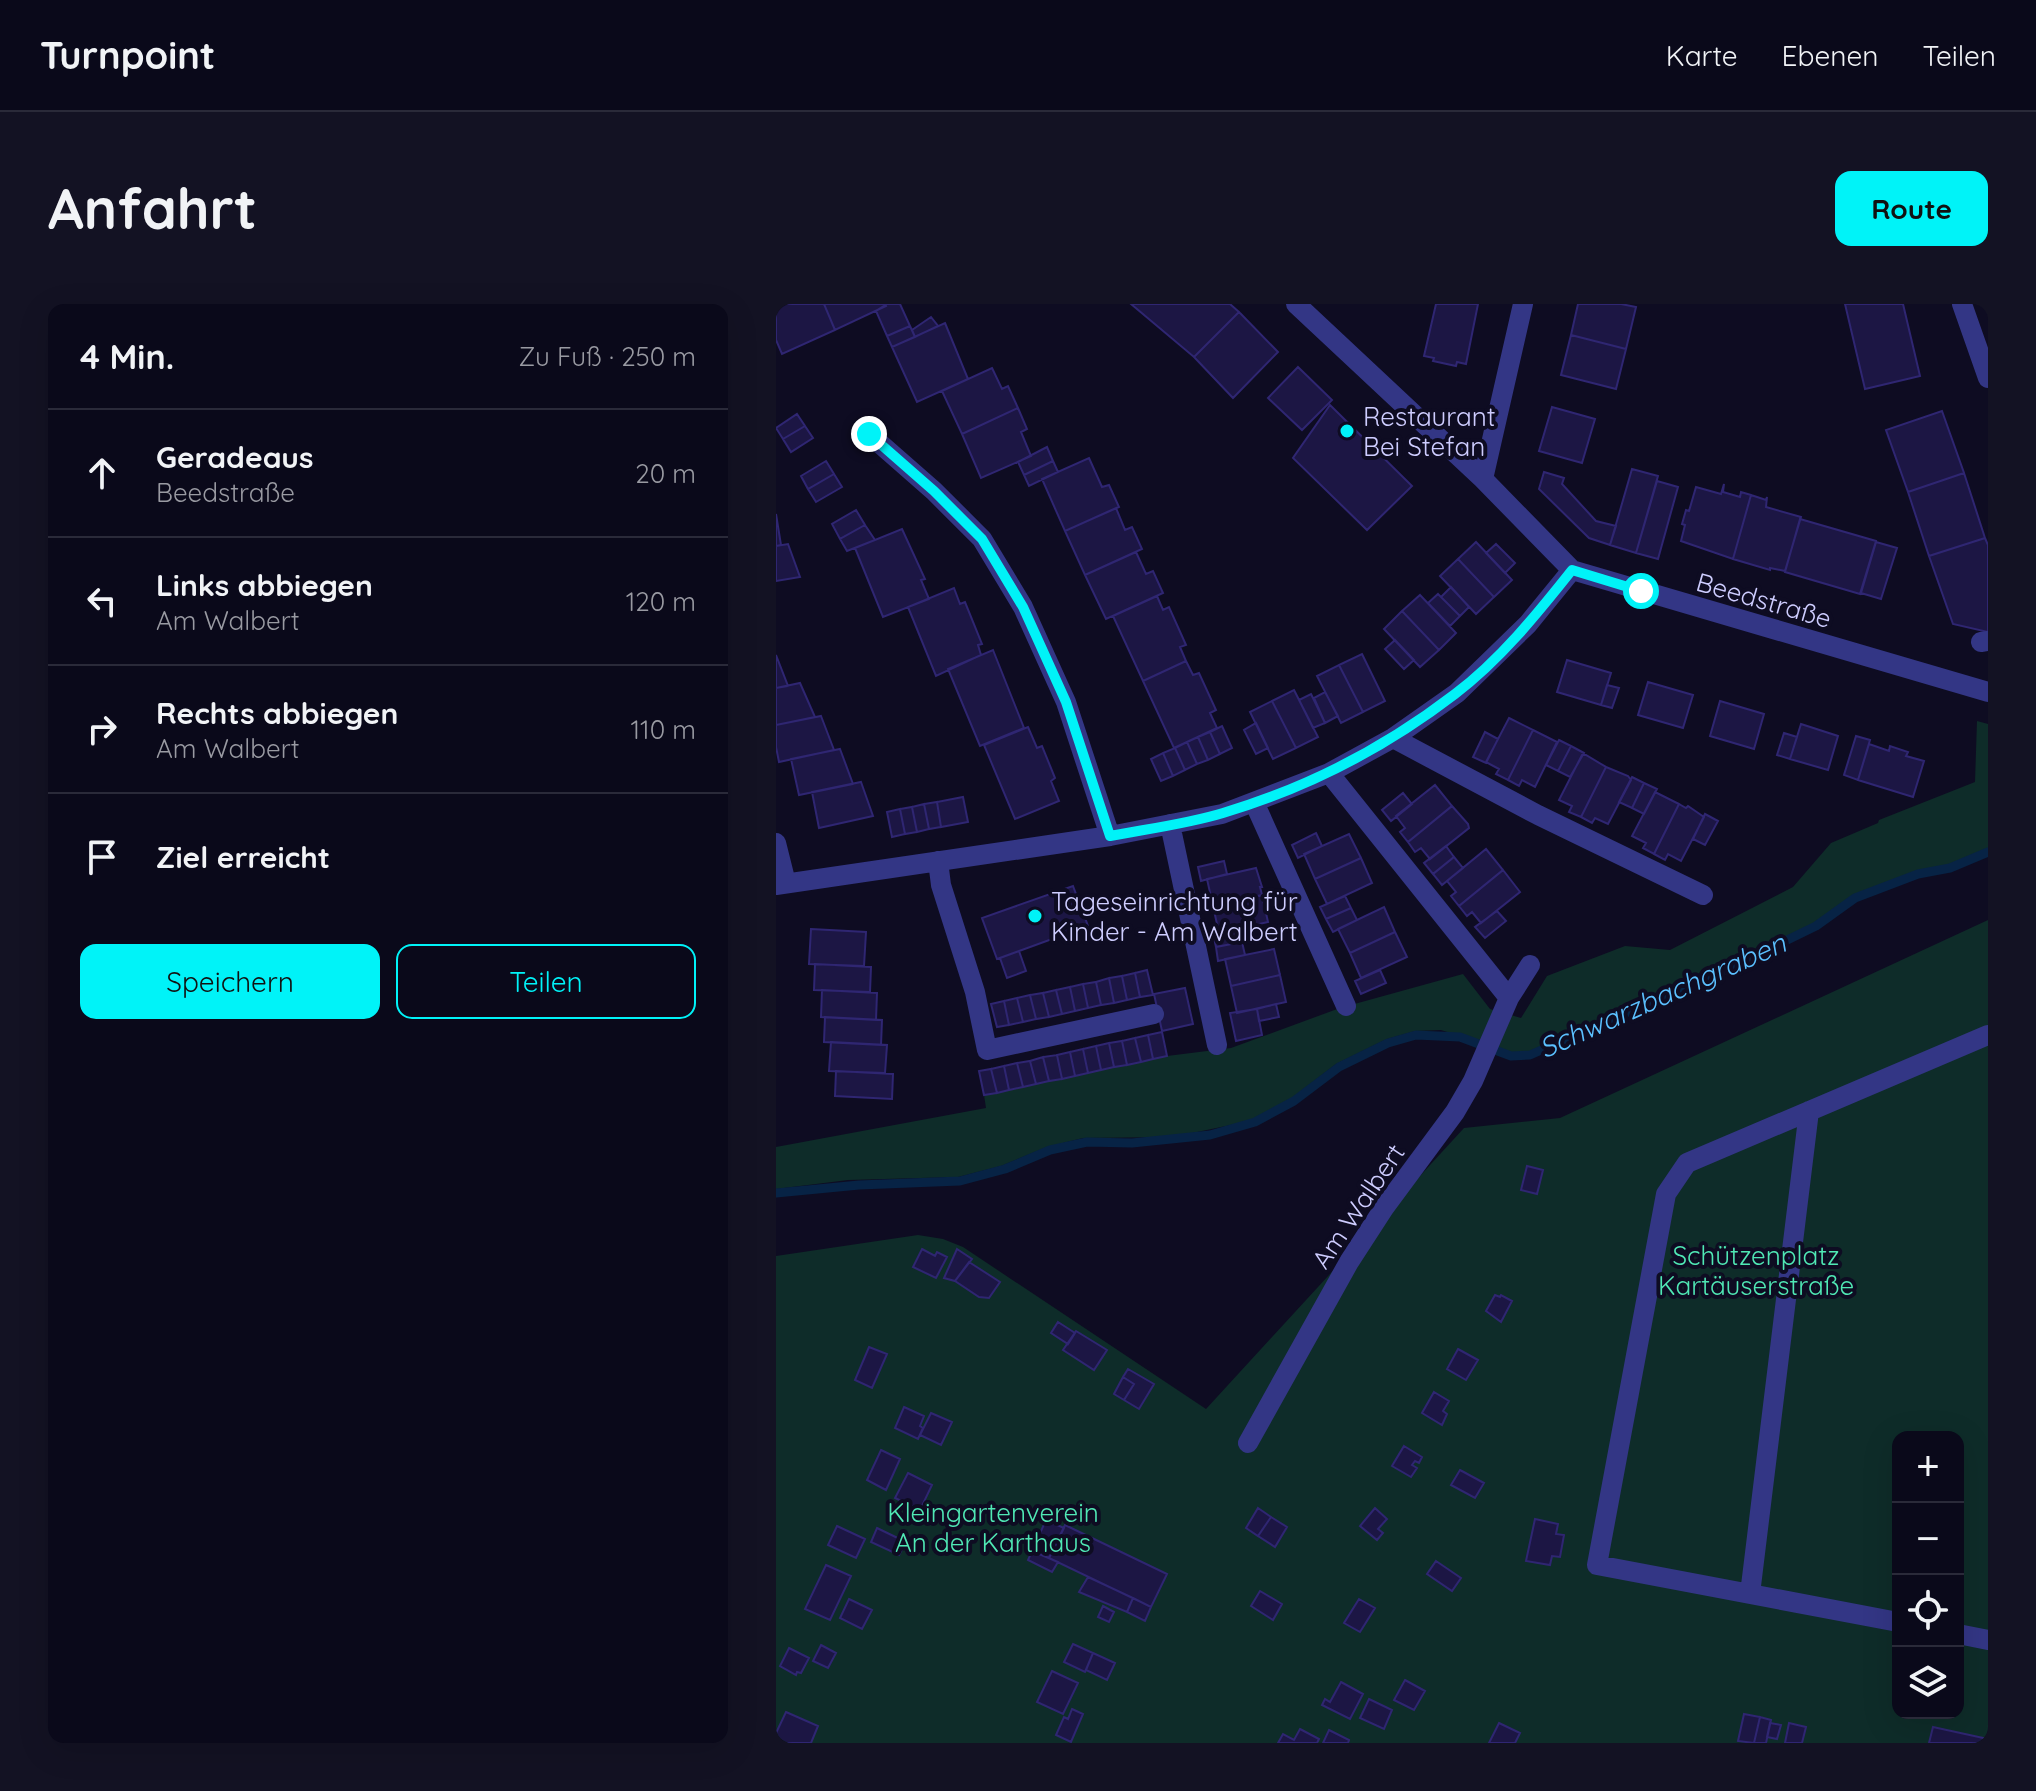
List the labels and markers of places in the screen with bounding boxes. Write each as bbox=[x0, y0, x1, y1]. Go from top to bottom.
place label: Restaurant Bei Stefan bbox=[1363, 400, 1496, 463]
marker: Restaurant Bei Stefan bbox=[1338, 422, 1356, 440]
place label: Tageseinrichtung für Kinder - Am Walbert bbox=[1051, 885, 1298, 948]
marker: Tageseinrichtung für Kinder - Am Walbert bbox=[1026, 907, 1044, 925]

